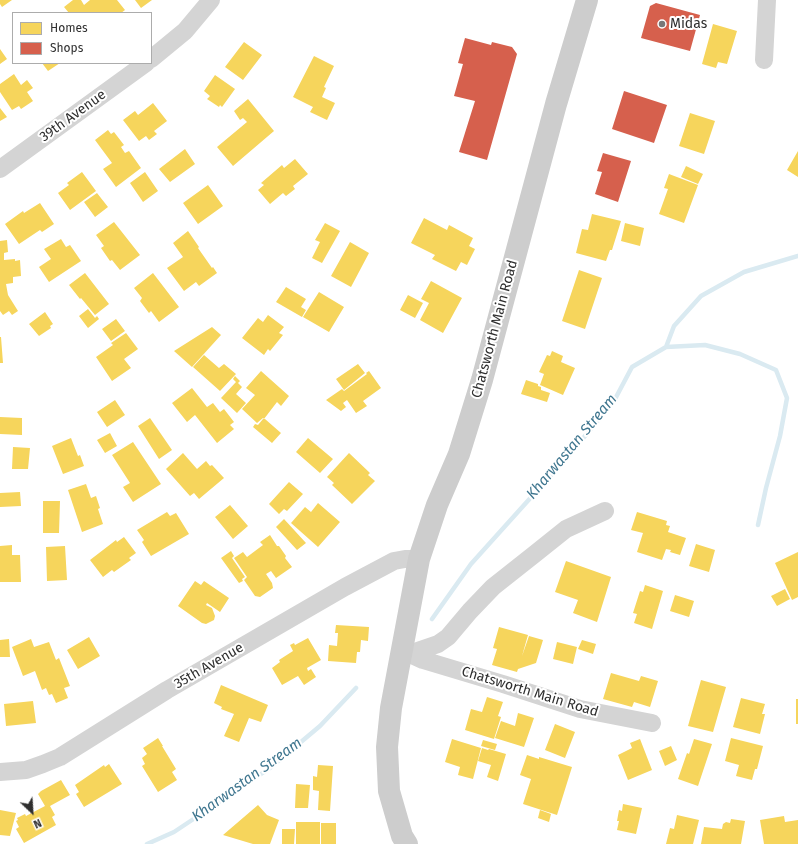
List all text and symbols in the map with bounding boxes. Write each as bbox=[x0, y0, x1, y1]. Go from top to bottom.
legend bbox=[12, 12, 152, 64]
place label: Midas bbox=[670, 16, 707, 32]
marker: Midas bbox=[657, 19, 667, 29]
text: Homes bbox=[50, 21, 88, 35]
text: Shops bbox=[50, 41, 83, 55]
street label: 39th Avenue bbox=[37, 86, 109, 146]
street label: Chatsworth Main Road bbox=[468, 258, 522, 400]
water label: Kharwastan Stream bbox=[523, 391, 621, 503]
street label: 35th Avenue bbox=[171, 639, 247, 693]
street label: Chatsworth Main Road bbox=[460, 663, 600, 721]
water label: Kharwastan Stream bbox=[188, 734, 306, 826]
north arrow bbox=[12, 792, 52, 832]
text: N bbox=[31, 816, 43, 831]

